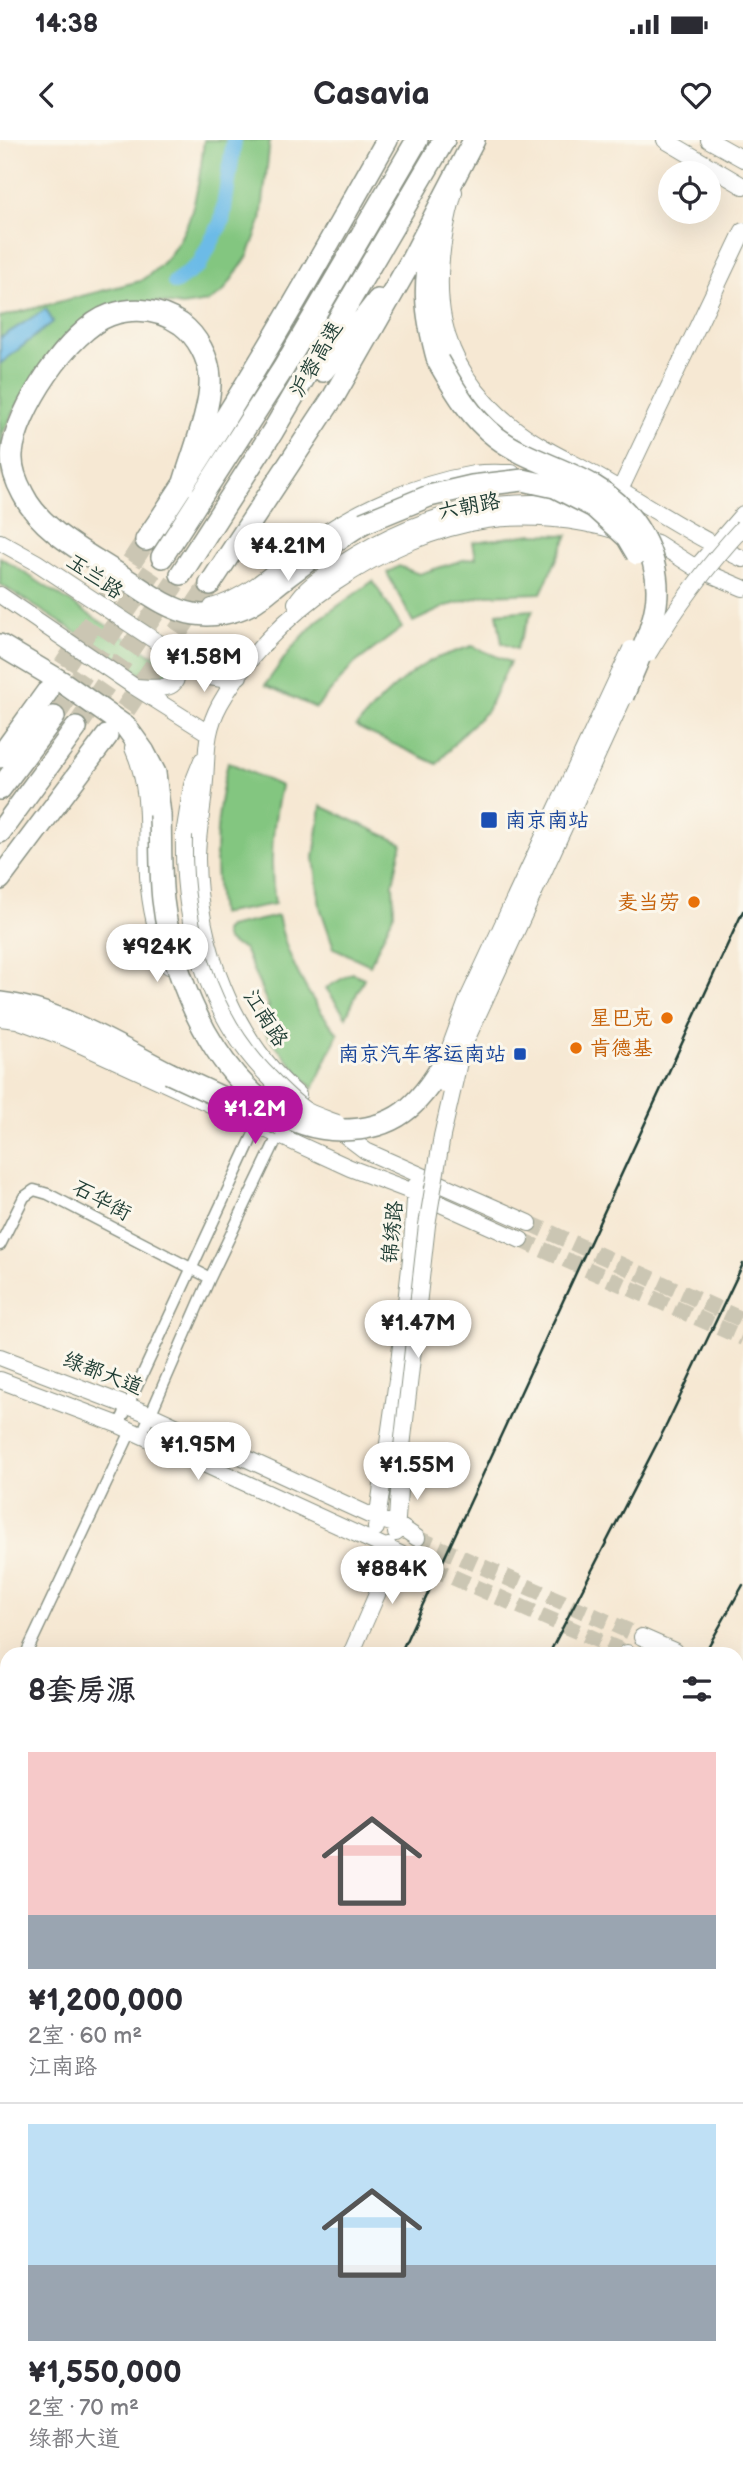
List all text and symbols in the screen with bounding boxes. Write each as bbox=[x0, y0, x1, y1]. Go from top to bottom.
text: 14:38 bbox=[35, 9, 98, 40]
text: Casavia bbox=[313, 75, 430, 114]
icon: back bbox=[28, 76, 66, 114]
icon: heart bbox=[677, 76, 715, 114]
map controls bbox=[658, 161, 721, 224]
button: locate bbox=[658, 161, 721, 224]
street label: 沪蓉高速 bbox=[285, 317, 348, 402]
street label: 六朝路 bbox=[436, 488, 502, 525]
pin: ¥4.21M bbox=[231, 524, 345, 583]
text: ¥4.21M bbox=[250, 532, 326, 560]
street label: 玉兰路 bbox=[62, 548, 128, 604]
pin: ¥1.58M bbox=[147, 634, 261, 694]
text: ¥1.58M bbox=[166, 643, 242, 671]
place label: 南京南站 bbox=[505, 808, 589, 833]
marker: 南京南站 bbox=[479, 810, 499, 830]
place label: 麦当劳 bbox=[617, 890, 680, 915]
marker: 麦当劳 bbox=[686, 894, 702, 910]
pin: ¥924K bbox=[108, 924, 206, 984]
text: ¥924K bbox=[122, 933, 192, 961]
street label: 江南路 bbox=[238, 985, 293, 1052]
place label: 星巴克 bbox=[590, 1006, 653, 1031]
marker: 星巴克 bbox=[659, 1010, 675, 1026]
place label: 肯德基 bbox=[590, 1036, 653, 1061]
marker: 肯德基 bbox=[568, 1040, 584, 1056]
place label: 南京汽车客运南站 bbox=[338, 1042, 506, 1067]
marker: 南京汽车客运南站 bbox=[512, 1046, 528, 1062]
pin: ¥1.2M bbox=[206, 1086, 304, 1146]
text: ¥1.2M bbox=[224, 1095, 286, 1123]
street label: 石华街 bbox=[68, 1175, 135, 1226]
street label: 锦绣路 bbox=[377, 1200, 408, 1265]
pin: ¥1.47M bbox=[361, 1300, 475, 1360]
text: ¥1.47M bbox=[381, 1309, 455, 1337]
street label: 绿都大道 bbox=[59, 1347, 147, 1400]
pin: ¥1.95M bbox=[141, 1422, 255, 1482]
text: ¥1.95M bbox=[160, 1431, 236, 1459]
pin: ¥1.55M bbox=[360, 1442, 474, 1502]
text: ¥1.55M bbox=[379, 1451, 455, 1479]
pin: ¥884K bbox=[343, 1546, 441, 1606]
text: ¥884K bbox=[357, 1555, 427, 1583]
icon: filters bbox=[678, 1670, 716, 1708]
text: 8套房源 bbox=[28, 1673, 136, 1709]
icon: home bbox=[309, 1798, 435, 1924]
text: ¥1,200,000 bbox=[28, 1983, 183, 2019]
text: 2室 · 60 m² bbox=[28, 2022, 142, 2050]
text: 江南路 bbox=[28, 2053, 97, 2081]
icon: home bbox=[309, 2170, 435, 2296]
text: ¥1,550,000 bbox=[28, 2355, 182, 2391]
text: 2室 · 70 m² bbox=[28, 2394, 139, 2422]
text: 绿都大道 bbox=[28, 2425, 120, 2453]

